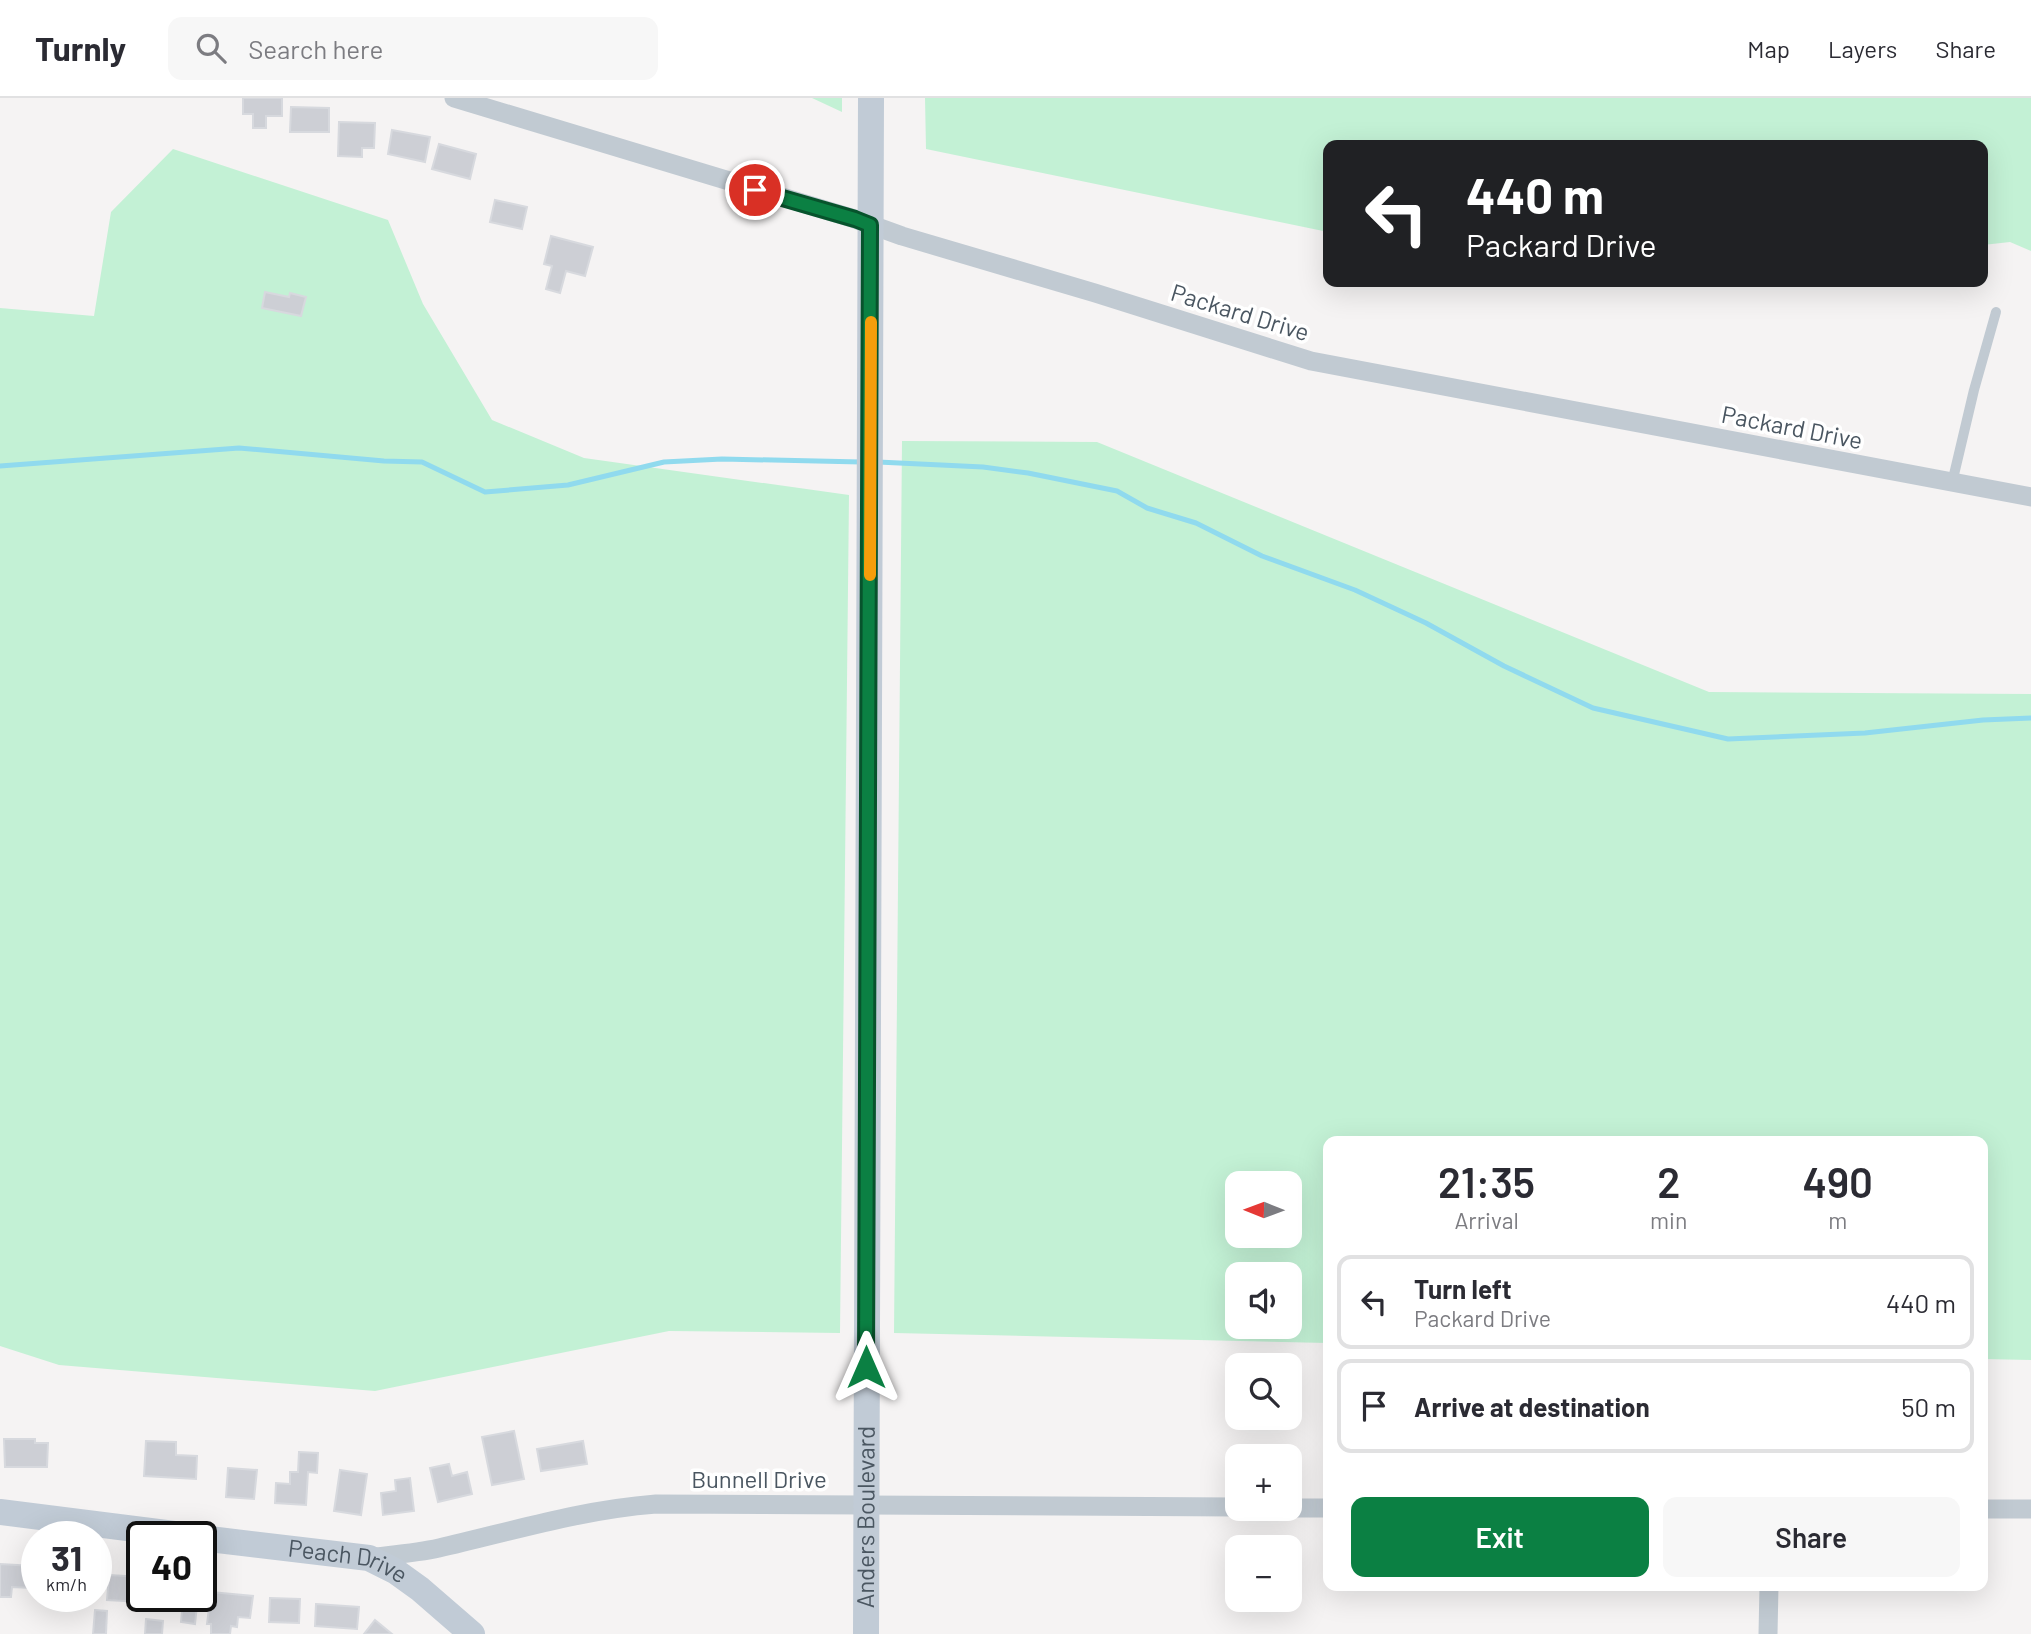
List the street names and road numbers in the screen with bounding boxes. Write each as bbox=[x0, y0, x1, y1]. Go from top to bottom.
street label: Packard Drive bbox=[1168, 277, 1313, 346]
street label: Packard Drive bbox=[1719, 399, 1865, 454]
street label: Anders Boulevard bbox=[850, 1426, 880, 1608]
street label: Bunnell Drive bbox=[691, 1464, 827, 1493]
street label: Peach Drive bbox=[287, 1532, 414, 1589]

